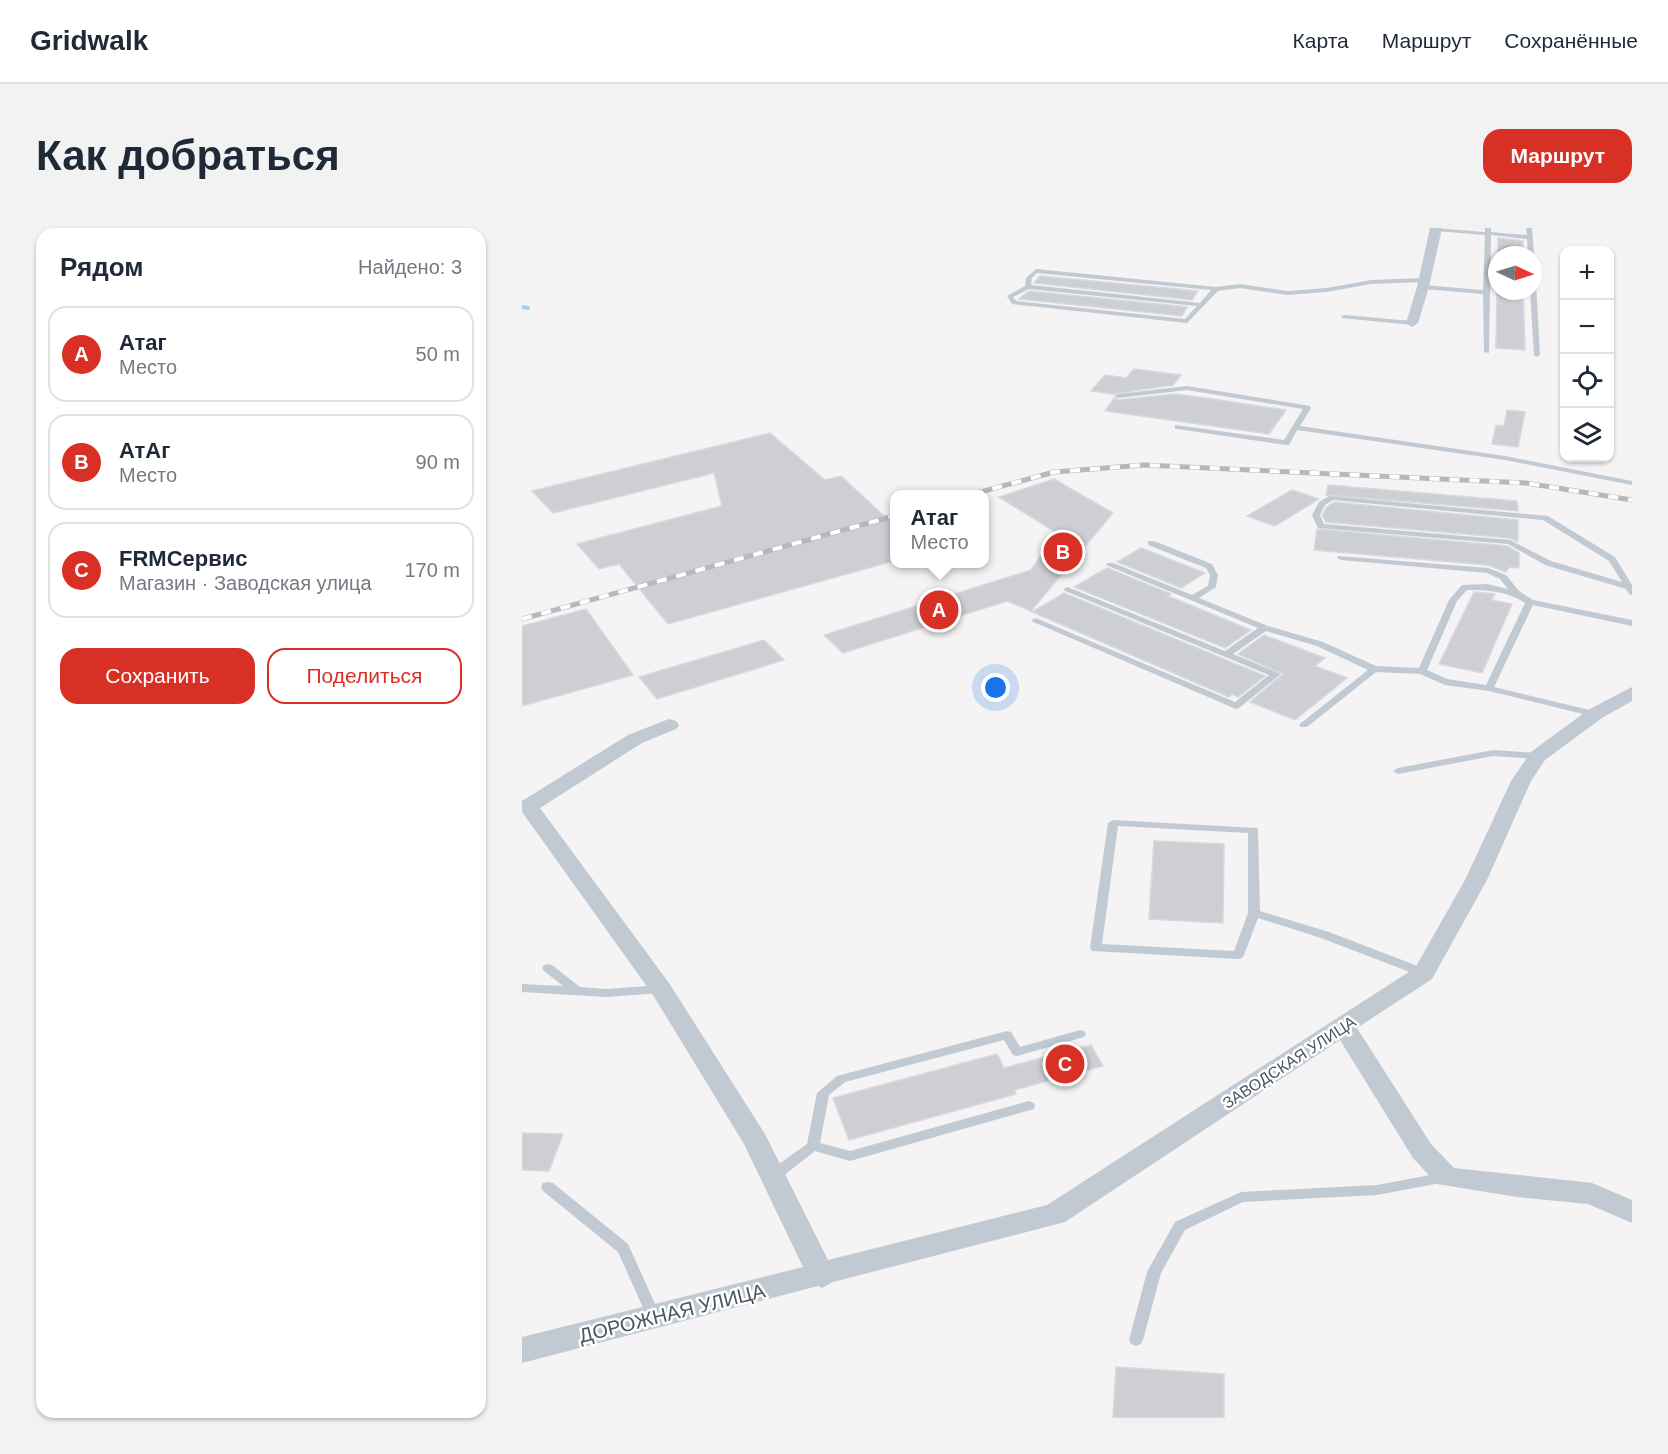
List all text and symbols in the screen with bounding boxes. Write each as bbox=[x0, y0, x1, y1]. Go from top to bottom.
text: Gridwalk bbox=[30, 25, 148, 56]
text: Карта bbox=[1293, 29, 1349, 52]
text: Маршрут bbox=[1382, 29, 1471, 52]
text: Сохранённые bbox=[1504, 29, 1638, 52]
button: Маршрут bbox=[1483, 129, 1632, 183]
text: Как добраться bbox=[36, 132, 340, 179]
north arrow bbox=[1488, 246, 1542, 300]
map controls bbox=[1560, 246, 1614, 462]
button: + bbox=[1560, 246, 1614, 300]
text: Рядом bbox=[60, 252, 143, 282]
text: Найдено: 3 bbox=[358, 256, 462, 278]
button: − bbox=[1560, 300, 1614, 354]
text: Атаг bbox=[119, 330, 167, 355]
text: A bbox=[74, 343, 89, 365]
text: 50 m bbox=[416, 343, 460, 365]
button: locate bbox=[1560, 354, 1614, 408]
text: Место bbox=[119, 356, 177, 378]
button: layers bbox=[1560, 408, 1614, 462]
text: АтАг bbox=[119, 438, 170, 463]
text: B bbox=[74, 451, 89, 473]
text: 90 m bbox=[416, 451, 460, 473]
text: Место bbox=[119, 464, 177, 486]
popup bbox=[890, 490, 989, 568]
text: Атаг bbox=[910, 505, 958, 530]
pin: B bbox=[1044, 530, 1082, 574]
text: Место bbox=[910, 531, 969, 553]
text: FRMСервис bbox=[119, 546, 248, 571]
text: C bbox=[74, 559, 89, 581]
text: 170 m bbox=[404, 559, 460, 581]
text: Магазин · Заводская улица bbox=[119, 572, 372, 594]
pin: A bbox=[920, 588, 958, 632]
button: Сохранить bbox=[60, 648, 255, 704]
button: Поделиться bbox=[267, 648, 462, 704]
your location bbox=[981, 673, 1010, 702]
street label: ЗАВОДСКАЯ УЛИЦА bbox=[1220, 1013, 1359, 1112]
pin: C bbox=[1046, 1042, 1084, 1086]
street label: ДОРОЖНАЯ УЛИЦА bbox=[577, 1279, 768, 1347]

